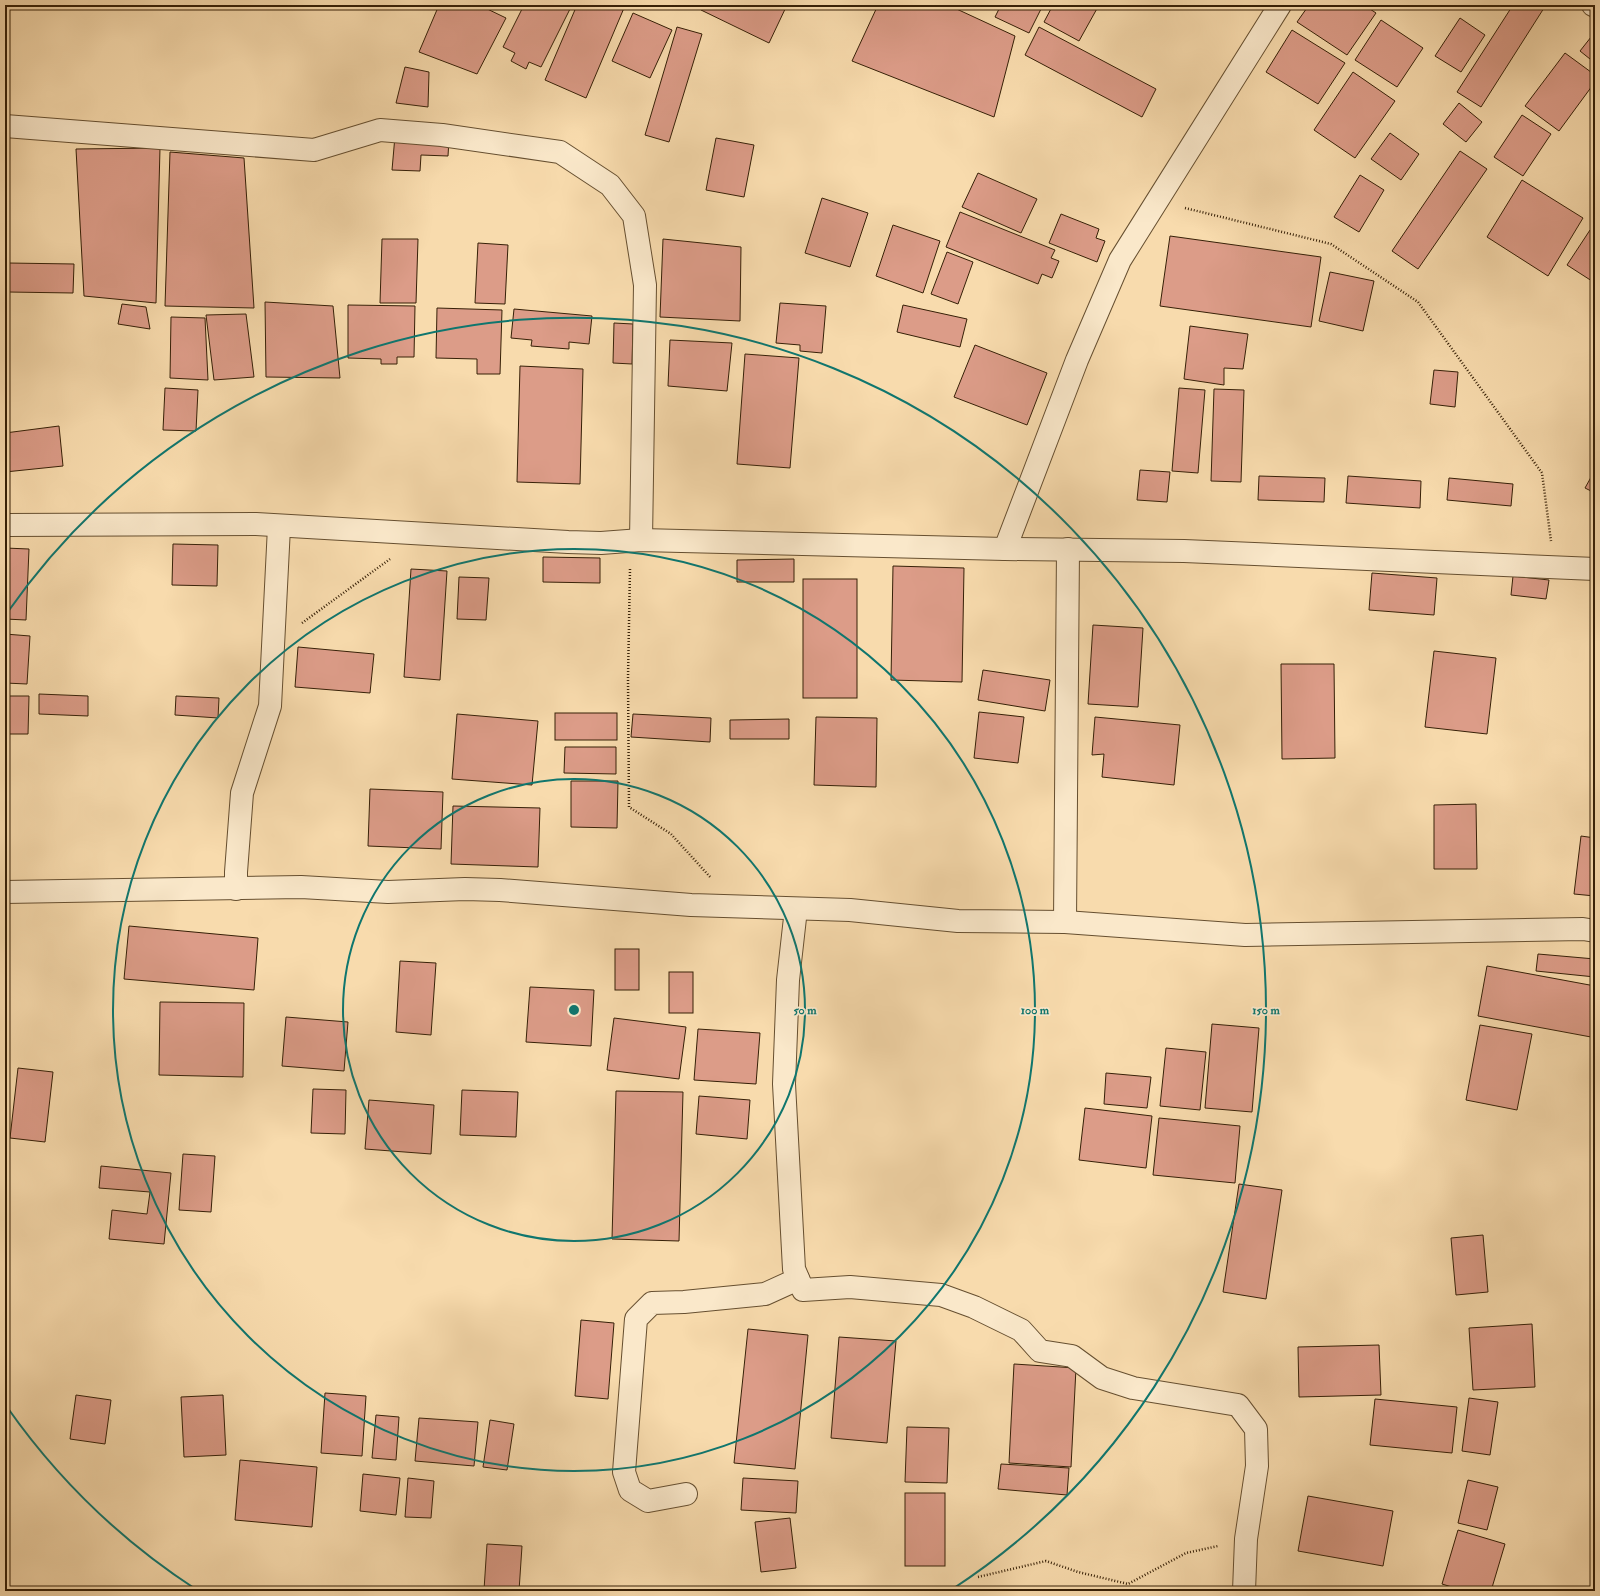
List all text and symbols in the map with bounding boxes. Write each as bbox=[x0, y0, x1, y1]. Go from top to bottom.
centre of rings bbox=[567, 1003, 581, 1017]
text: 50 m bbox=[793, 1003, 817, 1018]
text: 100 m bbox=[1021, 1003, 1050, 1018]
text: 150 m bbox=[1252, 1003, 1280, 1018]

